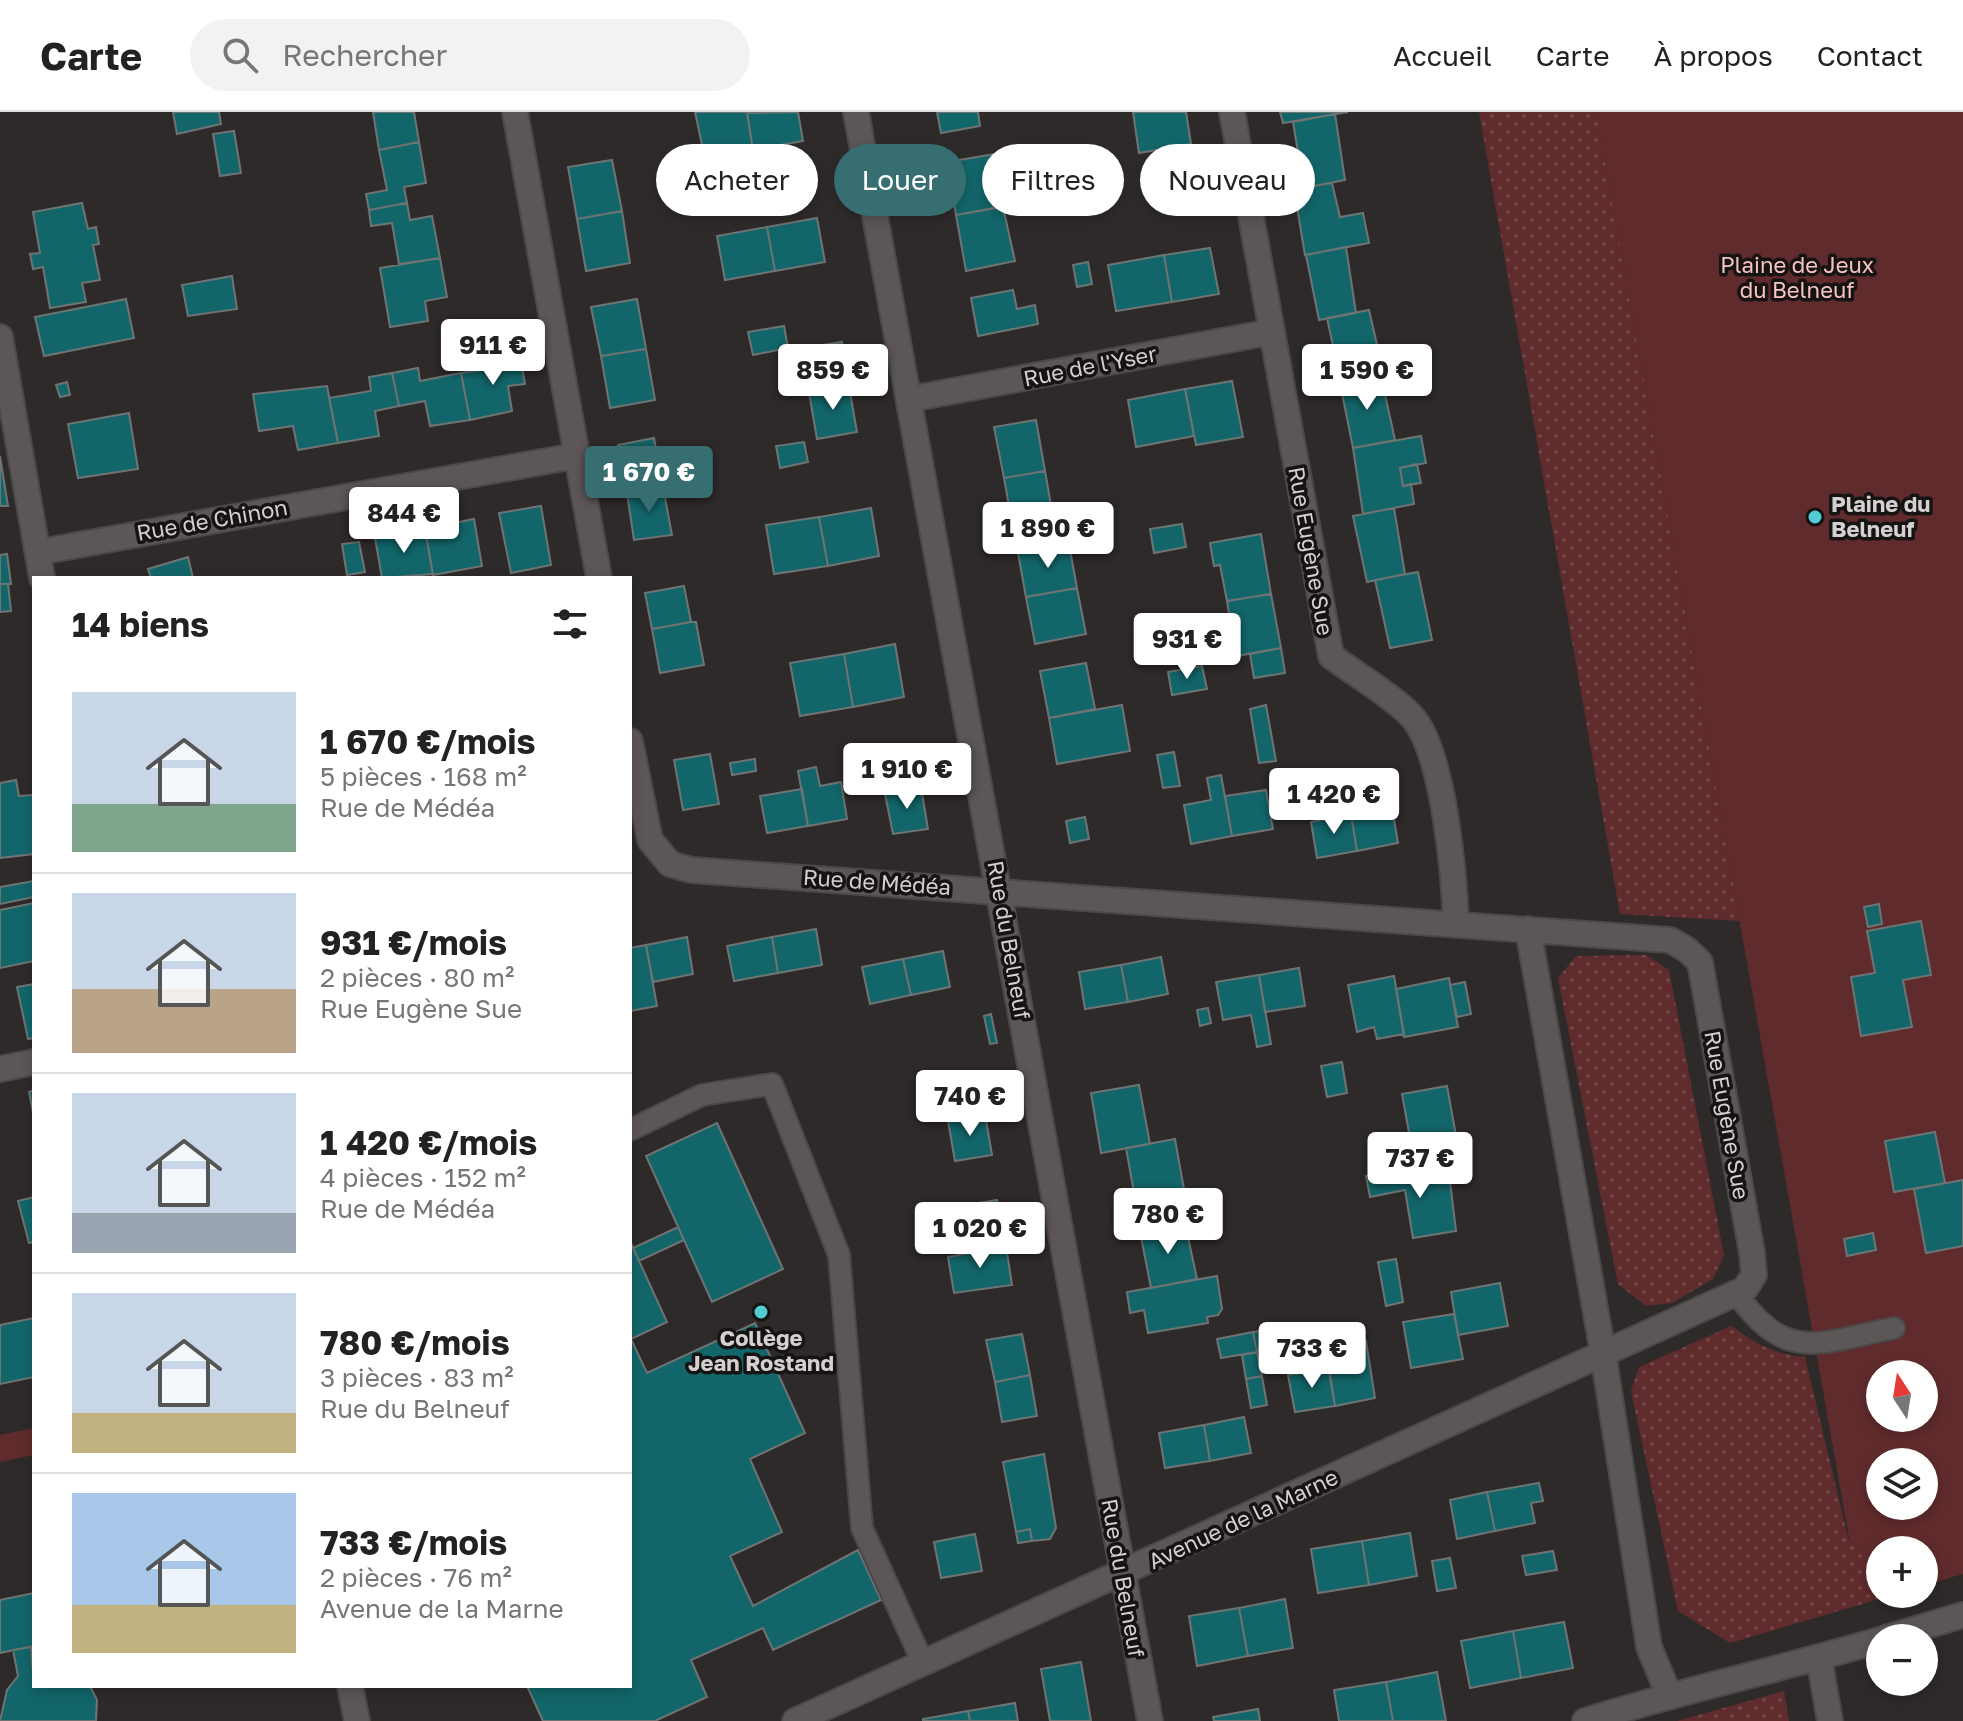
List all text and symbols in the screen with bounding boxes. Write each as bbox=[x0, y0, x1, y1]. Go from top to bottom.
search box bbox=[190, 19, 750, 91]
text: Carte bbox=[40, 33, 142, 78]
icon: search bbox=[218, 33, 262, 77]
text: Rechercher bbox=[282, 37, 447, 73]
text: Accueil bbox=[1393, 39, 1492, 72]
text: Carte bbox=[1536, 39, 1609, 72]
text: À propos bbox=[1653, 39, 1773, 72]
text: Contact bbox=[1817, 39, 1923, 72]
chip: Acheter bbox=[656, 144, 818, 216]
chip: Louer bbox=[834, 144, 966, 216]
chip: Filtres bbox=[982, 144, 1124, 216]
chip: Nouveau bbox=[1140, 144, 1315, 216]
park label: Plaine de Jeux du Belneuf bbox=[1720, 251, 1874, 303]
pin: 911 € bbox=[437, 319, 549, 387]
text: 911 € bbox=[459, 329, 527, 360]
street label: Rue de l'Yser bbox=[1021, 339, 1159, 392]
pin: 859 € bbox=[777, 344, 889, 412]
pin: 1 590 € bbox=[1293, 344, 1441, 412]
text: 859 € bbox=[796, 354, 870, 385]
text: 1 590 € bbox=[1320, 354, 1414, 385]
pin: 1 670 € bbox=[575, 446, 723, 514]
text: 1 670 € bbox=[603, 456, 695, 487]
street label: Rue Eugène Sue bbox=[1283, 464, 1340, 637]
pin: 844 € bbox=[348, 487, 460, 555]
place label: Plaine du Belneuf bbox=[1831, 490, 1930, 542]
street label: Rue de Chinon bbox=[134, 493, 289, 546]
text: 844 € bbox=[367, 497, 441, 528]
pin: 1 890 € bbox=[974, 502, 1122, 570]
marker: Plaine du Belneuf bbox=[1806, 508, 1824, 526]
text: 1 890 € bbox=[1001, 512, 1095, 543]
icon: filters bbox=[548, 602, 592, 646]
text: 14 biens bbox=[72, 604, 209, 644]
pin: 931 € bbox=[1131, 613, 1243, 681]
text: 931 € bbox=[1152, 623, 1222, 654]
text: 1 670 €/mois bbox=[320, 721, 536, 761]
icon: home bbox=[136, 724, 232, 820]
pin: 1 910 € bbox=[833, 743, 981, 811]
text: 1 910 € bbox=[861, 753, 953, 784]
text: 5 pièces · 168 m² bbox=[320, 761, 527, 792]
pin: 1 420 € bbox=[1260, 768, 1408, 836]
text: 1 420 € bbox=[1287, 778, 1381, 809]
text: Rue de Médéa bbox=[320, 792, 495, 823]
street label: Rue du Belneuf bbox=[982, 858, 1037, 1021]
street label: Rue de Médéa bbox=[802, 863, 952, 900]
text: 931 €/mois bbox=[320, 922, 507, 962]
icon: home bbox=[136, 925, 232, 1021]
text: 2 pièces · 80 m² bbox=[320, 962, 514, 993]
text: Rue Eugène Sue bbox=[320, 993, 522, 1024]
street label: Rue Eugène Sue bbox=[1699, 1028, 1756, 1201]
pin: 740 € bbox=[914, 1070, 1026, 1138]
text: 740 € bbox=[934, 1080, 1006, 1111]
text: 1 420 €/mois bbox=[320, 1122, 537, 1162]
icon: home bbox=[136, 1125, 232, 1221]
pin: 737 € bbox=[1364, 1132, 1476, 1200]
text: 737 € bbox=[1385, 1142, 1455, 1173]
text: 4 pièces · 152 m² bbox=[320, 1162, 526, 1193]
pin: 780 € bbox=[1112, 1188, 1224, 1256]
text: Rue de Médéa bbox=[320, 1193, 495, 1224]
text: 780 € bbox=[1132, 1198, 1204, 1229]
pin: 1 020 € bbox=[906, 1202, 1054, 1270]
text: 1 020 € bbox=[933, 1212, 1027, 1243]
marker: Collège Jean Rostand bbox=[752, 1303, 770, 1321]
text: 780 €/mois bbox=[320, 1322, 510, 1362]
pin: 733 € bbox=[1256, 1322, 1368, 1390]
place label: Collège Jean Rostand bbox=[688, 1324, 834, 1376]
icon: home bbox=[136, 1325, 232, 1421]
text: 733 € bbox=[1277, 1332, 1347, 1363]
north arrow bbox=[1866, 1360, 1938, 1432]
map controls bbox=[1866, 1360, 1938, 1696]
text: 3 pièces · 83 m² bbox=[320, 1362, 514, 1393]
text: Rue du Belneuf bbox=[320, 1393, 510, 1424]
button: layers bbox=[1866, 1448, 1938, 1520]
street label: Avenue de la Marne bbox=[1144, 1463, 1342, 1574]
street label: Rue du Belneuf bbox=[1096, 1496, 1151, 1659]
text: 733 €/mois bbox=[320, 1522, 507, 1562]
icon: home bbox=[136, 1525, 232, 1621]
button: + bbox=[1866, 1536, 1938, 1608]
text: 2 pièces · 76 m² bbox=[320, 1562, 512, 1593]
text: Avenue de la Marne bbox=[320, 1593, 564, 1624]
button: − bbox=[1866, 1624, 1938, 1696]

